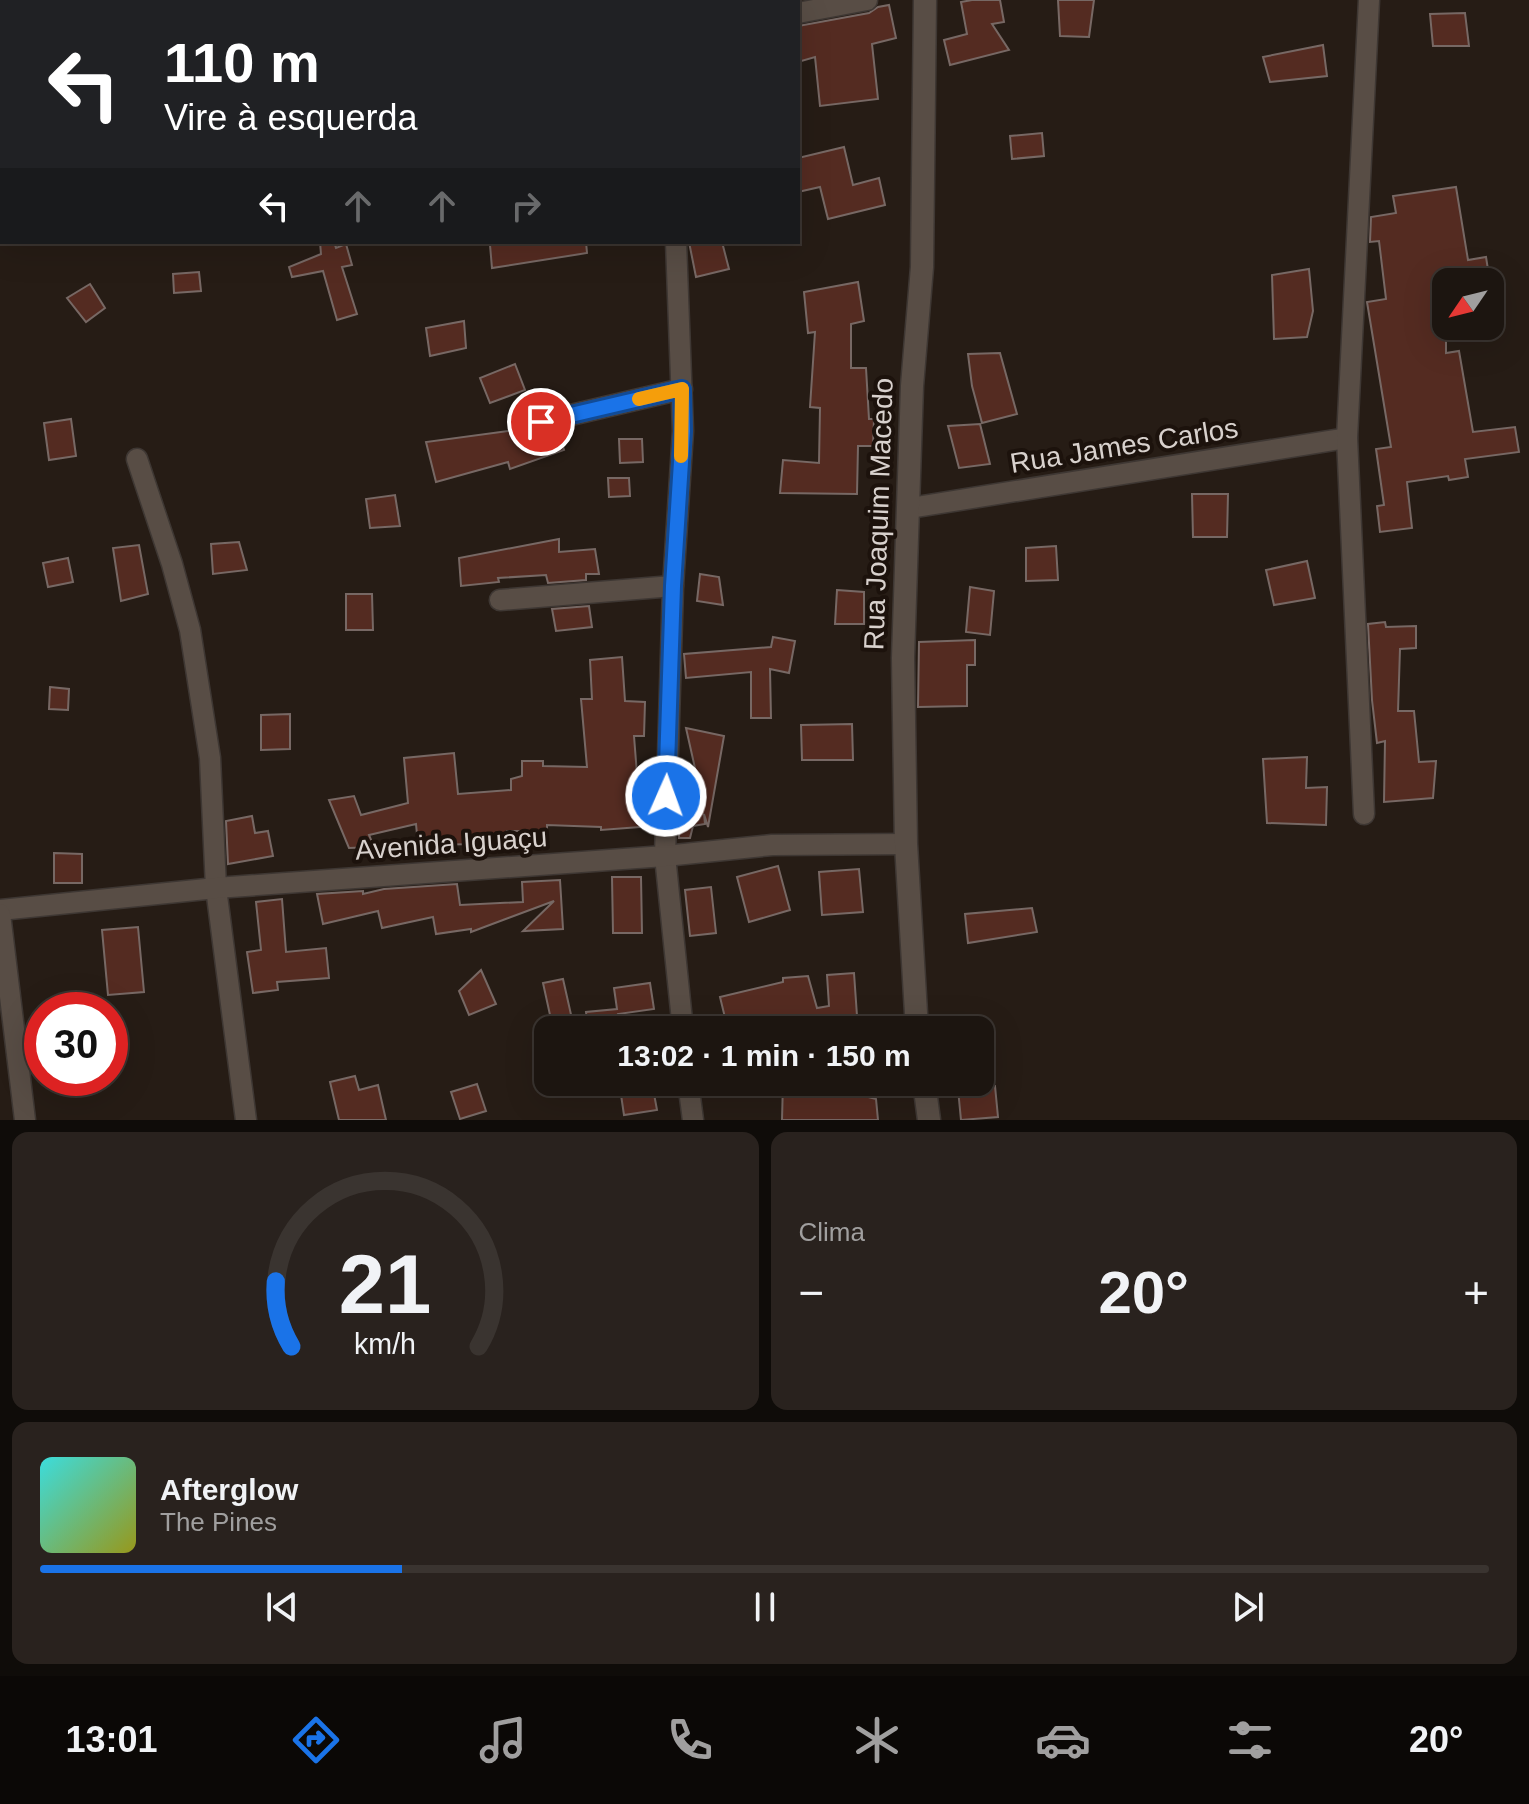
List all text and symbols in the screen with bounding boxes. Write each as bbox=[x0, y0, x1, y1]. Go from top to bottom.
text: 110 m bbox=[164, 31, 320, 94]
icon: left bbox=[32, 32, 136, 136]
text: Vire à esquerda bbox=[164, 97, 418, 138]
icon: left bbox=[252, 184, 296, 228]
icon: ahead bbox=[336, 184, 380, 228]
icon: ahead bbox=[420, 184, 464, 228]
icon: right bbox=[504, 184, 548, 228]
north arrow bbox=[1432, 268, 1504, 340]
map controls bbox=[1432, 268, 1504, 340]
street label: Rua Joaquim Macedo bbox=[858, 377, 899, 651]
pin bbox=[507, 388, 575, 456]
icon: arrive bbox=[519, 400, 563, 444]
street label: Rua James Carlos bbox=[1008, 412, 1240, 479]
position arrow bbox=[624, 754, 708, 838]
street label: Avenida Iguaçu bbox=[354, 821, 548, 866]
speed limit sign: 30 bbox=[24, 992, 128, 1096]
text: 13:02 · 1 min · 150 m bbox=[617, 1039, 911, 1072]
text: Clima bbox=[799, 1217, 865, 1247]
text: 21 bbox=[339, 1238, 432, 1331]
text: 20° bbox=[1098, 1259, 1189, 1326]
text: − bbox=[799, 1268, 824, 1317]
text: + bbox=[1463, 1268, 1489, 1317]
text: km/h bbox=[354, 1328, 416, 1360]
text: Afterglow bbox=[160, 1473, 298, 1506]
text: The Pines bbox=[160, 1507, 277, 1537]
icon: previous bbox=[260, 1585, 304, 1629]
icon: pause bbox=[743, 1585, 787, 1629]
icon: next bbox=[1226, 1585, 1270, 1629]
icon: directions bbox=[288, 1712, 344, 1768]
icon: music bbox=[475, 1712, 531, 1768]
icon: phone bbox=[662, 1712, 718, 1768]
icon: climate bbox=[849, 1712, 905, 1768]
icon: car bbox=[1035, 1712, 1091, 1768]
icon: filters bbox=[1222, 1712, 1278, 1768]
text: 13:01 bbox=[65, 1719, 157, 1760]
text: 20° bbox=[1409, 1719, 1464, 1760]

